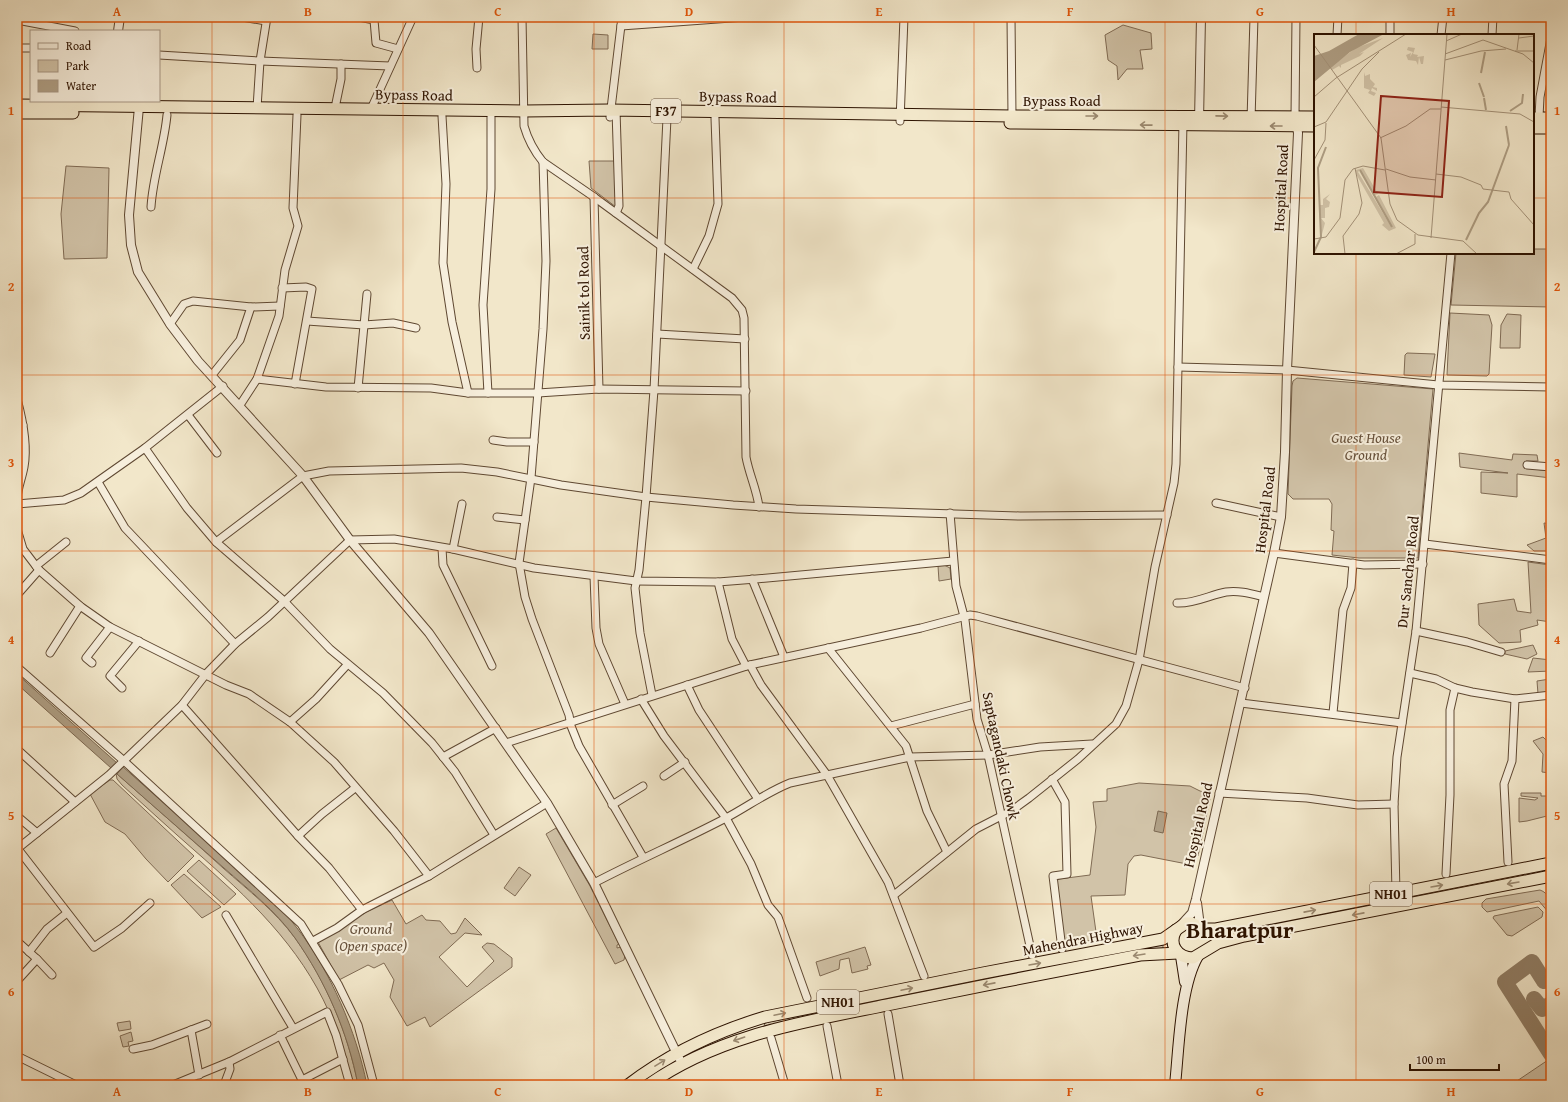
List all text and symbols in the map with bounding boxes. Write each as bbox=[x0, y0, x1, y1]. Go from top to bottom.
text: A bbox=[113, 2, 122, 21]
text: B bbox=[304, 2, 312, 21]
text: C bbox=[494, 2, 502, 21]
text: D bbox=[685, 2, 693, 21]
text: E bbox=[876, 2, 883, 21]
text: F bbox=[1067, 2, 1074, 21]
text: G bbox=[1256, 2, 1264, 21]
text: H bbox=[1446, 2, 1456, 21]
legend bbox=[30, 30, 160, 102]
inset map bbox=[1314, 34, 1534, 254]
text: Road bbox=[66, 37, 92, 54]
text: Park bbox=[66, 57, 90, 74]
text: Water bbox=[66, 77, 96, 94]
street label: Bypass Road bbox=[375, 83, 453, 106]
street label: Bypass Road bbox=[699, 85, 777, 108]
street label: Bypass Road bbox=[1023, 90, 1101, 111]
road number: F37 bbox=[651, 99, 681, 123]
text: 1 bbox=[8, 101, 14, 120]
text: 1 bbox=[1554, 101, 1560, 120]
one-way arrow bbox=[1085, 112, 1098, 120]
one-way arrow bbox=[1215, 112, 1228, 120]
one-way arrow bbox=[1140, 121, 1153, 129]
one-way arrow bbox=[1270, 122, 1283, 130]
street label: Hospital Road bbox=[1268, 144, 1293, 232]
street label: Sainik tol Road bbox=[572, 246, 595, 340]
text: 2 bbox=[8, 277, 15, 296]
text: 2 bbox=[1554, 277, 1561, 296]
park label: Guest House Ground bbox=[1331, 427, 1401, 465]
text: 3 bbox=[8, 453, 14, 472]
text: 3 bbox=[1554, 453, 1560, 472]
street label: Hospital Road bbox=[1249, 465, 1280, 554]
street label: Dur Sanchar Road bbox=[1391, 515, 1424, 629]
text: 4 bbox=[8, 630, 15, 649]
text: 4 bbox=[1554, 630, 1561, 649]
street label: Saptagandaki Chowk bbox=[978, 690, 1025, 822]
street label: Hospital Road bbox=[1177, 780, 1218, 870]
text: 5 bbox=[8, 806, 15, 825]
text: 5 bbox=[1554, 806, 1561, 825]
one-way arrow bbox=[1507, 880, 1520, 888]
one-way arrow bbox=[1430, 881, 1443, 889]
road number: NH01 bbox=[1370, 882, 1412, 906]
one-way arrow bbox=[1303, 906, 1316, 914]
one-way arrow bbox=[1352, 910, 1365, 918]
district label: Bharatpur bbox=[1186, 913, 1294, 946]
street label: Mahendra Highway bbox=[1021, 916, 1146, 961]
park label: Ground (Open space) bbox=[335, 918, 407, 956]
one-way arrow bbox=[1133, 951, 1146, 959]
one-way arrow bbox=[1028, 959, 1041, 967]
one-way arrow bbox=[983, 980, 996, 988]
text: 6 bbox=[8, 982, 15, 1001]
text: 6 bbox=[1554, 982, 1561, 1001]
one-way arrow bbox=[900, 984, 913, 992]
road number: NH01 bbox=[817, 990, 859, 1014]
one-way arrow bbox=[773, 1009, 786, 1017]
one-way arrow bbox=[733, 1035, 745, 1043]
scale bar bbox=[1410, 1046, 1499, 1072]
text: 100 m bbox=[1416, 1051, 1446, 1068]
one-way arrow bbox=[654, 1058, 666, 1066]
text: A bbox=[113, 1082, 122, 1101]
text: B bbox=[304, 1082, 312, 1101]
text: C bbox=[494, 1082, 502, 1101]
text: D bbox=[685, 1082, 693, 1101]
text: E bbox=[876, 1082, 883, 1101]
text: F bbox=[1067, 1082, 1074, 1101]
text: G bbox=[1256, 1082, 1264, 1101]
text: H bbox=[1446, 1082, 1456, 1101]

